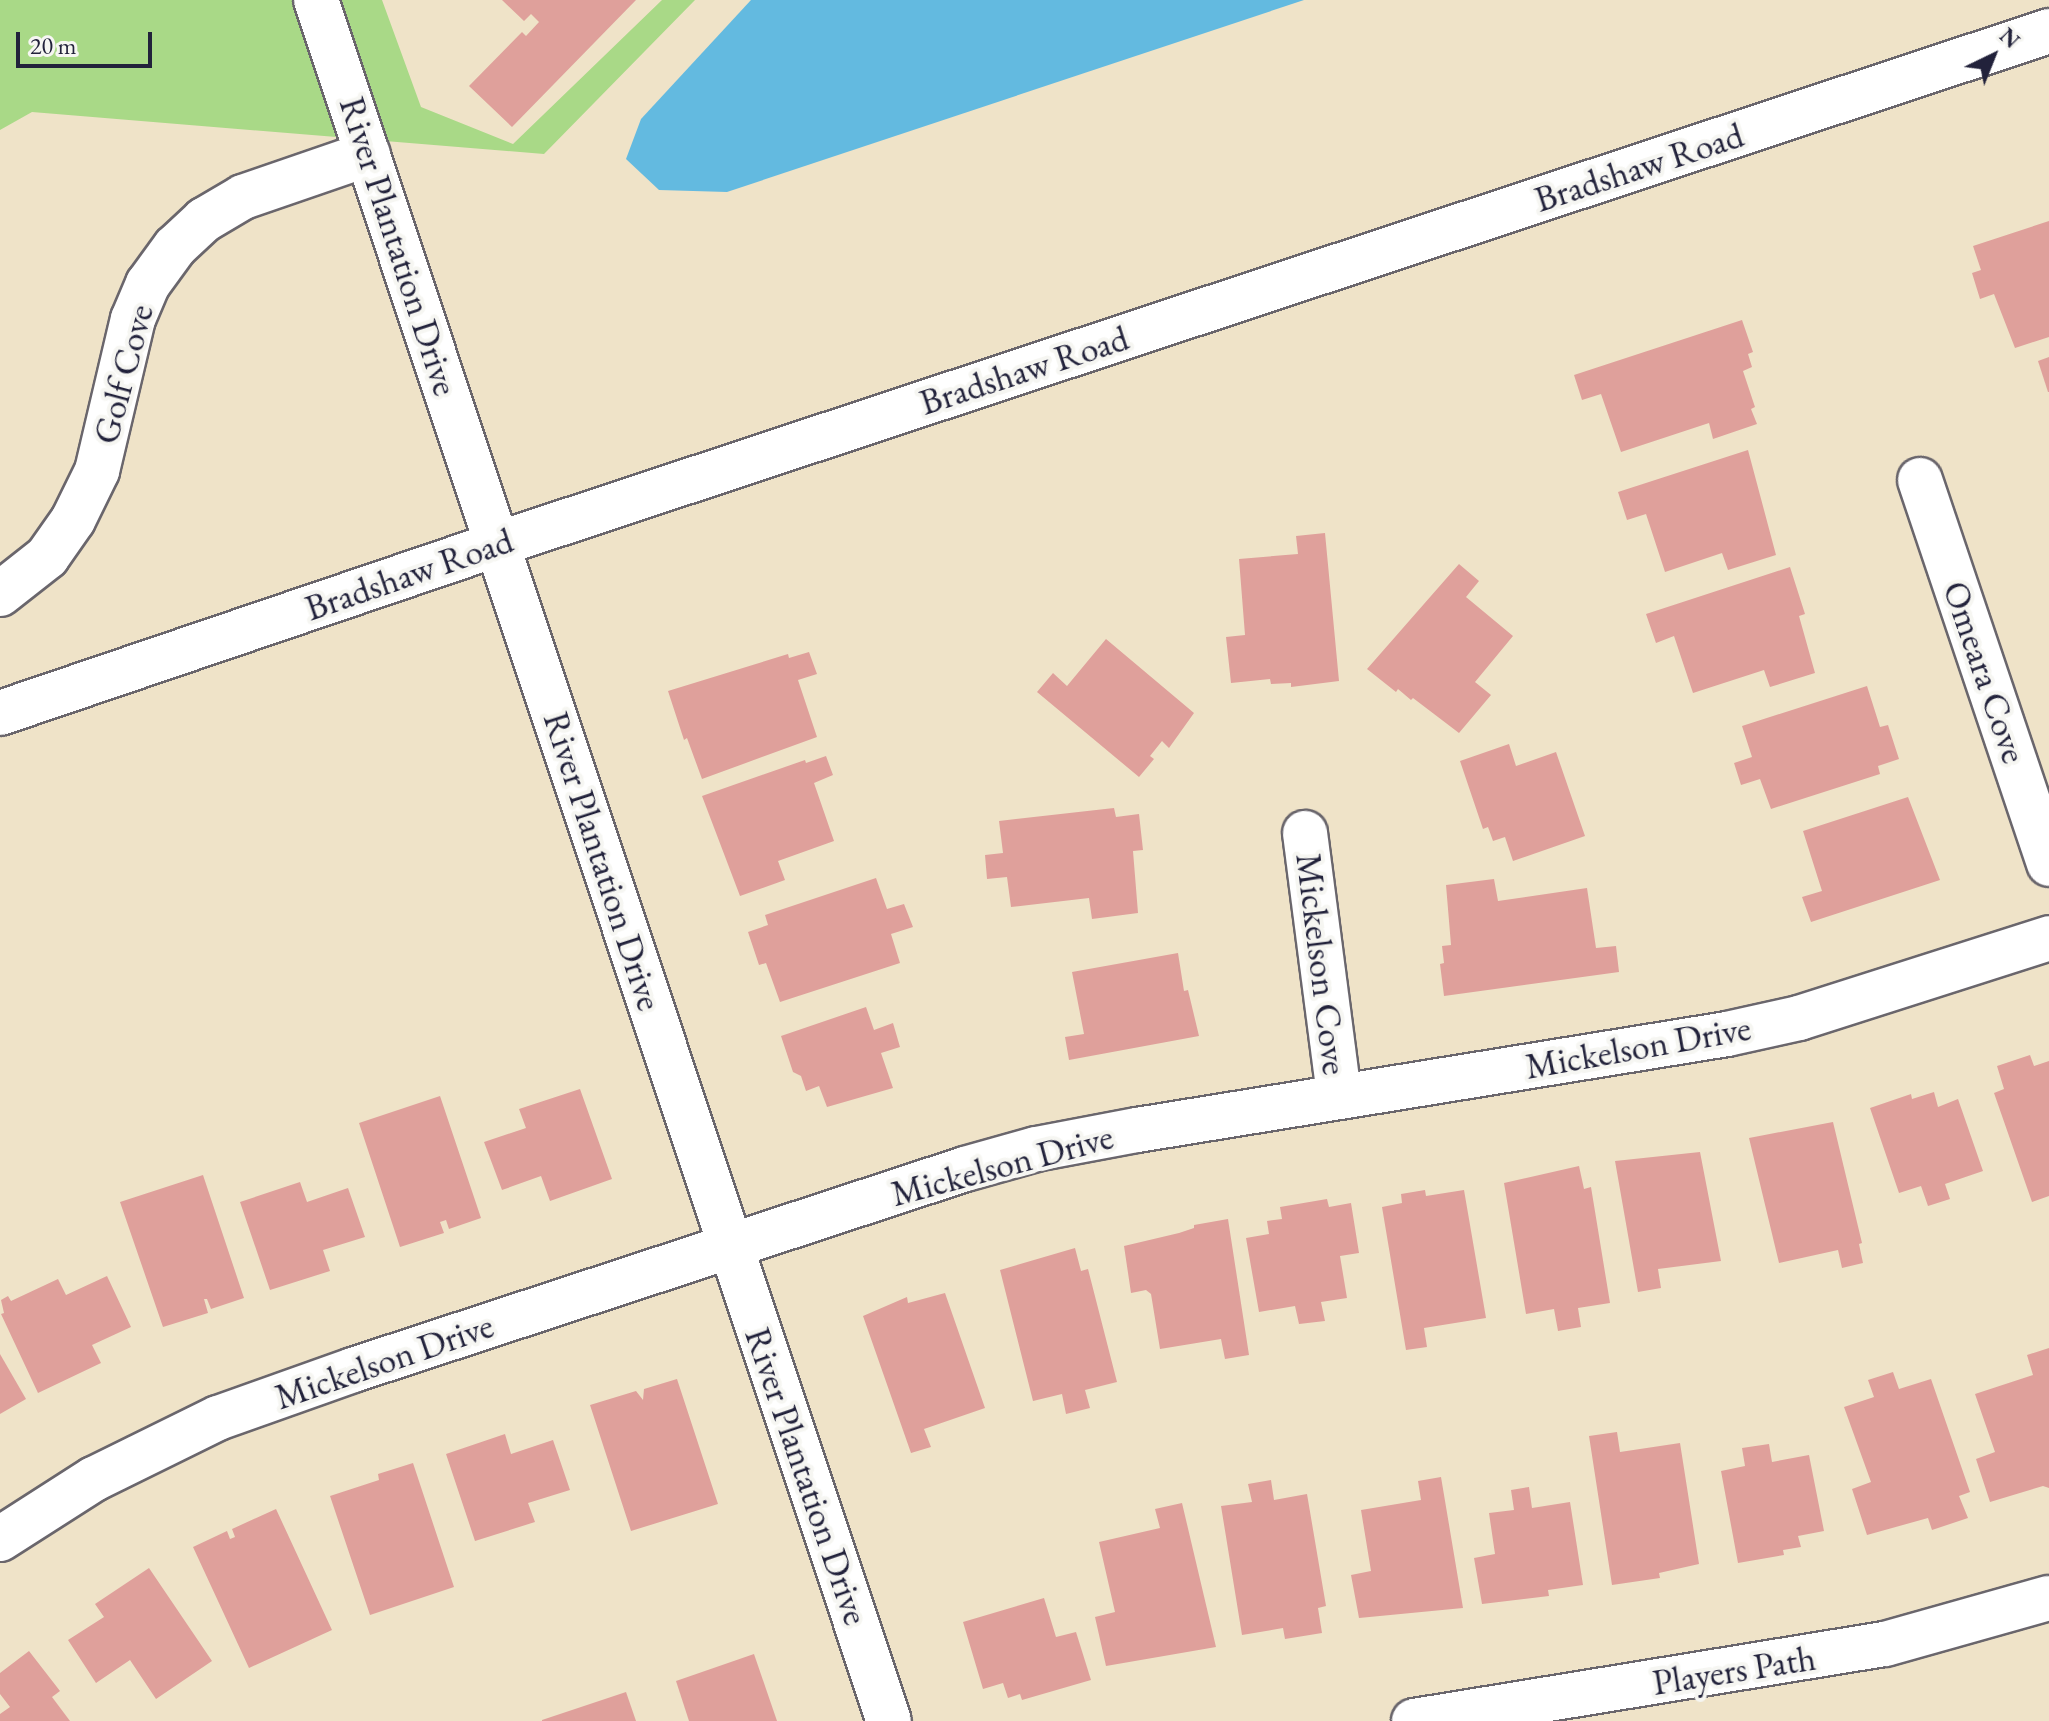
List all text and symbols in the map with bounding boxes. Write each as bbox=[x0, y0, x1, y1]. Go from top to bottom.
scale bar bbox=[20, 16, 156, 66]
north arrow bbox=[1953, 16, 2033, 96]
text: N bbox=[1993, 21, 2026, 55]
text: 20 m bbox=[30, 30, 77, 61]
street label: River Plantation Drive bbox=[330, 91, 468, 401]
street label: Bradshaw Road bbox=[1529, 113, 1749, 221]
street label: Golf Cove bbox=[84, 300, 162, 448]
street label: Bradshaw Road bbox=[914, 316, 1134, 424]
street label: Bradshaw Road bbox=[299, 518, 519, 630]
street label: Omeara Cove bbox=[1934, 576, 2036, 768]
street label: River Plantation Drive bbox=[534, 706, 672, 1016]
street label: Mickelson Cove bbox=[1287, 851, 1357, 1077]
street label: Mickelson Drive bbox=[1522, 1006, 1754, 1088]
street label: Mickelson Drive bbox=[886, 1115, 1118, 1215]
street label: Mickelson Drive bbox=[269, 1303, 499, 1419]
street label: River Plantation Drive bbox=[736, 1322, 878, 1630]
street label: Players Path bbox=[1649, 1636, 1819, 1704]

